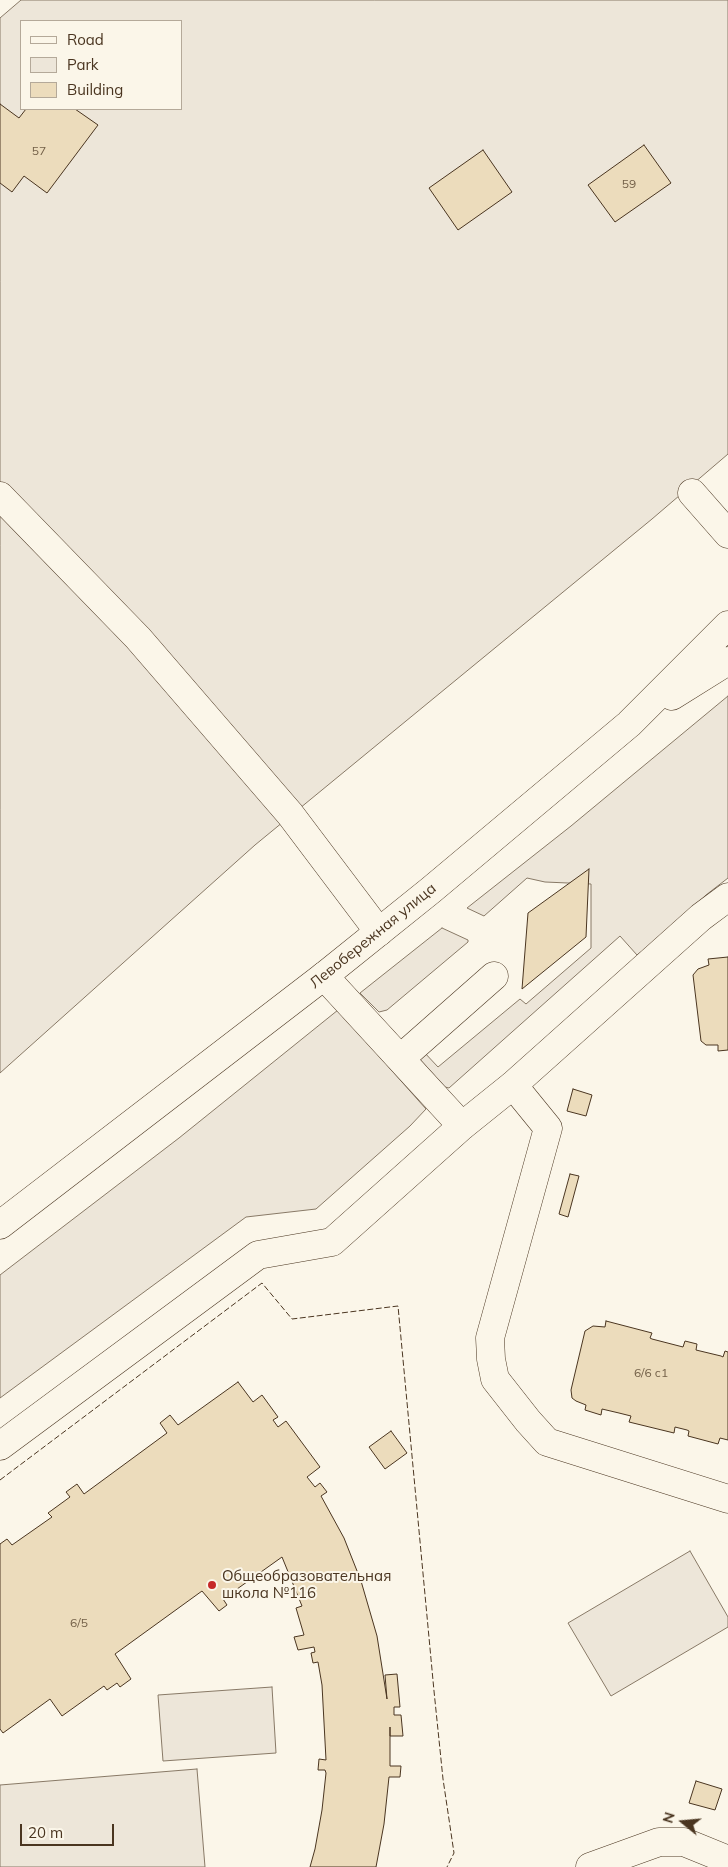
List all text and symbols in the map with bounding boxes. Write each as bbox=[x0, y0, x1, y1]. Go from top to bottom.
legend bbox=[20, 20, 182, 110]
text: Road bbox=[67, 30, 104, 49]
text: Park bbox=[67, 55, 99, 74]
text: Building bbox=[67, 80, 123, 99]
house number: 57 bbox=[32, 144, 46, 158]
house number: 59 bbox=[622, 177, 636, 191]
street label: Левобережная улица bbox=[306, 879, 440, 993]
house number: 6/6 с1 bbox=[634, 1366, 668, 1380]
place label: Общеобразовательная школа №116 bbox=[222, 1567, 391, 1602]
marker: Общеобразовательная школа №116 bbox=[206, 1579, 218, 1591]
house number: 6/5 bbox=[70, 1616, 88, 1630]
north arrow bbox=[658, 1797, 708, 1847]
text: N bbox=[659, 1810, 679, 1825]
scale bar bbox=[22, 1814, 116, 1846]
text: 20 m bbox=[28, 1823, 63, 1842]

